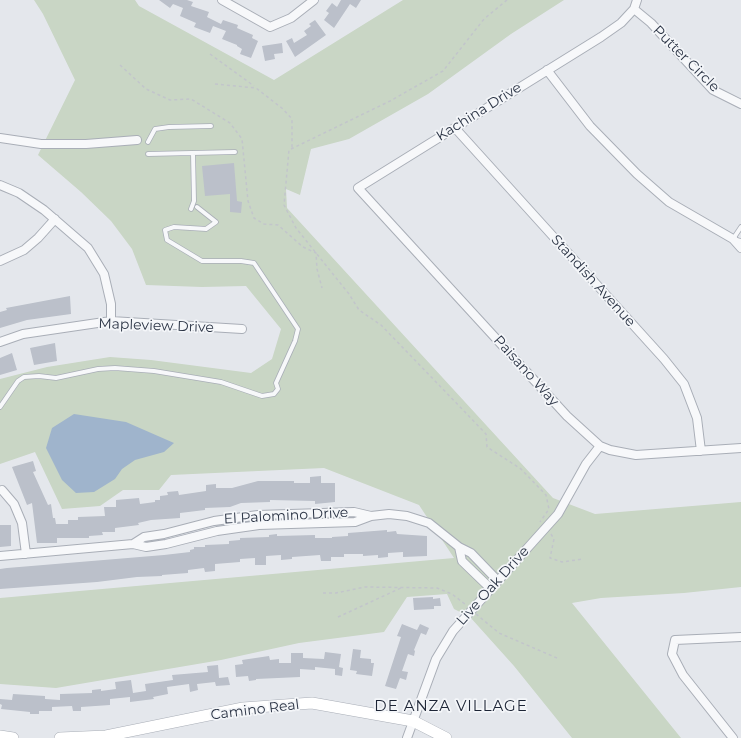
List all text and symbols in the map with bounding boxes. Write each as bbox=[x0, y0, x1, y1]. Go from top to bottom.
street label: Putter Circle bbox=[649, 22, 723, 96]
street label: Kachina Drive bbox=[433, 79, 525, 145]
street label: Standish Avenue bbox=[547, 232, 639, 330]
street label: Mapleview Drive bbox=[98, 316, 214, 336]
street label: Paisano Way bbox=[490, 332, 562, 410]
street label: El Palomino Drive bbox=[223, 504, 349, 528]
street label: Live Oak Drive bbox=[453, 543, 533, 629]
street label: Camino Real bbox=[210, 696, 300, 724]
district label: DE ANZA VILLAGE bbox=[374, 698, 528, 716]

